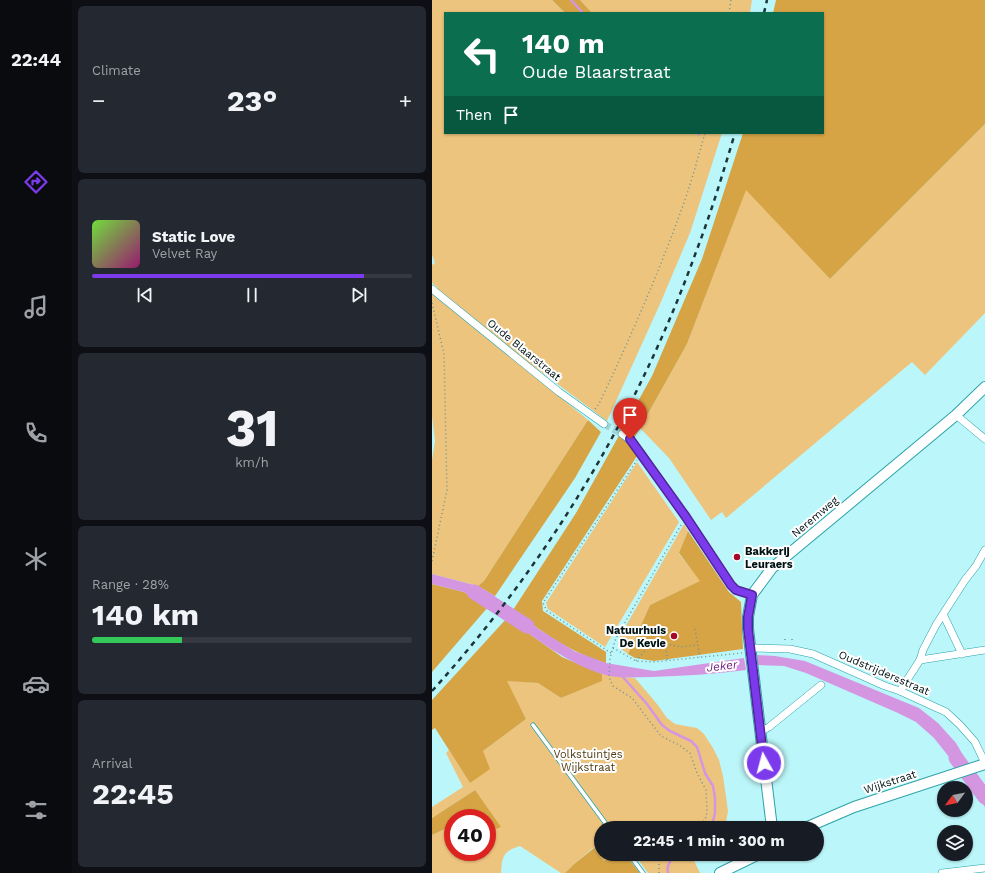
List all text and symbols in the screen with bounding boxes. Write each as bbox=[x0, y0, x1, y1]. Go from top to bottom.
text: 140 m bbox=[522, 27, 605, 60]
icon: left bbox=[456, 28, 508, 80]
text: 22:44 bbox=[11, 49, 61, 70]
text: Oude Blaarstraat bbox=[522, 61, 671, 82]
text: Climate bbox=[92, 63, 141, 78]
text: 23° bbox=[227, 83, 277, 118]
text: − bbox=[92, 88, 105, 113]
text: + bbox=[399, 88, 412, 113]
icon: arrive bbox=[500, 104, 522, 126]
text: Then bbox=[456, 106, 492, 124]
icon: directions bbox=[22, 168, 50, 196]
text: Static Love bbox=[152, 228, 235, 246]
text: Velvet Ray bbox=[152, 246, 217, 261]
icon: previous bbox=[134, 284, 156, 306]
icon: pause bbox=[241, 284, 263, 306]
icon: next bbox=[348, 284, 370, 306]
icon: music bbox=[22, 293, 50, 321]
street label: Oude Blaarstraat bbox=[485, 316, 564, 384]
text: 31 bbox=[225, 398, 279, 459]
pin bbox=[613, 398, 647, 439]
icon: arrive bbox=[619, 404, 641, 426]
icon: phone bbox=[22, 419, 50, 447]
text: km/h bbox=[235, 455, 269, 470]
street label: Neremweg bbox=[789, 494, 841, 540]
icon: climate bbox=[22, 545, 50, 573]
place label: Bakkerij Leuraers bbox=[745, 545, 793, 571]
marker: Bakkerij Leuraers bbox=[732, 552, 742, 562]
text: Range · 28% bbox=[92, 577, 169, 592]
text: 140 km bbox=[92, 597, 199, 632]
place label: Natuurhuis De Kevie bbox=[606, 624, 666, 650]
marker: Natuurhuis De Kevie bbox=[669, 631, 679, 641]
street label: Oudstrijdersstraat bbox=[837, 648, 932, 698]
water label: Jeker bbox=[706, 657, 740, 675]
icon: car bbox=[22, 670, 50, 698]
position arrow bbox=[743, 742, 785, 784]
park label: Volkstuintjes Wijkstraat bbox=[553, 748, 623, 774]
text: Arrival bbox=[92, 756, 133, 771]
street label: Wijkstraat bbox=[862, 767, 918, 797]
text: 22:45 bbox=[92, 776, 174, 811]
north arrow bbox=[937, 781, 973, 817]
map controls bbox=[937, 781, 973, 861]
icon: filters bbox=[22, 796, 50, 824]
speed limit sign: 40 bbox=[444, 809, 496, 861]
button: layers bbox=[937, 825, 973, 861]
text: 22:45 · 1 min · 300 m bbox=[633, 832, 785, 850]

